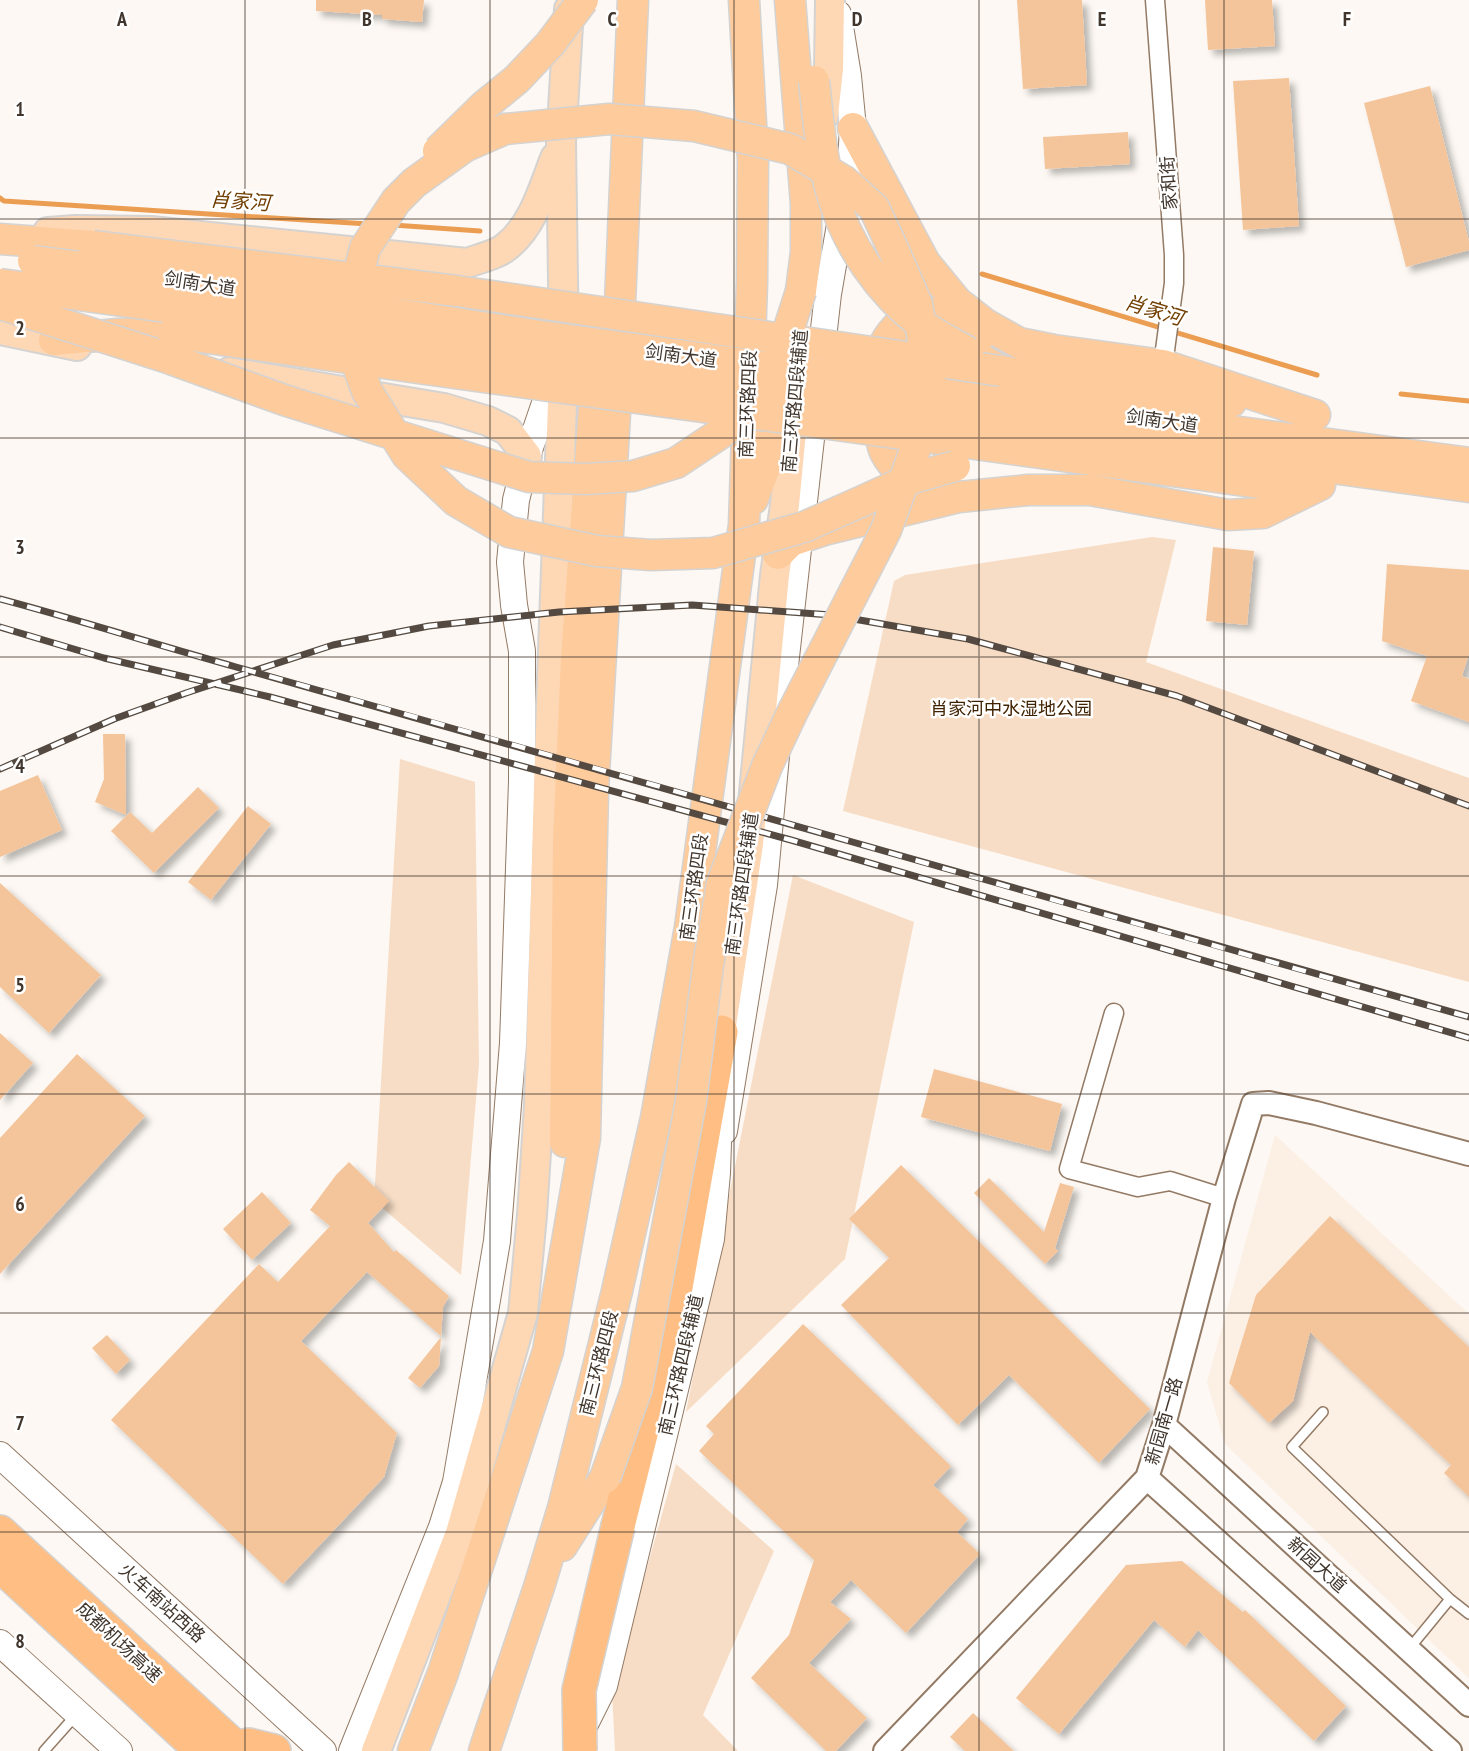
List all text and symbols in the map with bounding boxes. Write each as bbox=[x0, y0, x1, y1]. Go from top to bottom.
text: A bbox=[116, 6, 128, 32]
text: B bbox=[362, 6, 372, 32]
text: C bbox=[607, 6, 617, 32]
text: D bbox=[852, 6, 863, 32]
text: E bbox=[1098, 6, 1106, 32]
text: F bbox=[1343, 6, 1351, 32]
text: 1 bbox=[15, 96, 25, 122]
street label: 家和街 bbox=[1155, 155, 1182, 211]
water label: 肖家河 bbox=[209, 186, 275, 216]
street label: 剑南大道 bbox=[163, 267, 237, 300]
water label: 肖家河 bbox=[1122, 289, 1190, 332]
text: 2 bbox=[15, 315, 25, 341]
street label: 南三环路四段辅道 bbox=[777, 328, 812, 474]
street label: 剑南大道 bbox=[644, 339, 718, 372]
street label: 南三环路四段 bbox=[734, 350, 761, 458]
street label: 剑南大道 bbox=[1125, 404, 1199, 437]
text: 3 bbox=[15, 534, 25, 560]
park label: 肖家河中水湿地公园 bbox=[930, 697, 1092, 720]
text: 4 bbox=[15, 753, 25, 779]
street label: 南三环路四段辅道 bbox=[720, 811, 763, 957]
street label: 南三环路四段 bbox=[675, 832, 712, 942]
text: 5 bbox=[15, 972, 25, 998]
text: 6 bbox=[15, 1191, 25, 1217]
street label: 南三环路四段辅道 bbox=[653, 1292, 708, 1438]
street label: 南三环路四段 bbox=[574, 1308, 623, 1418]
street label: 新园南一路 bbox=[1140, 1374, 1187, 1467]
text: 7 bbox=[15, 1410, 25, 1436]
street label: 新园大道 bbox=[1283, 1532, 1352, 1597]
street label: 火车南站西路 bbox=[115, 1558, 210, 1647]
street label: 成都机场高速 bbox=[72, 1596, 167, 1687]
text: 8 bbox=[15, 1628, 25, 1654]

